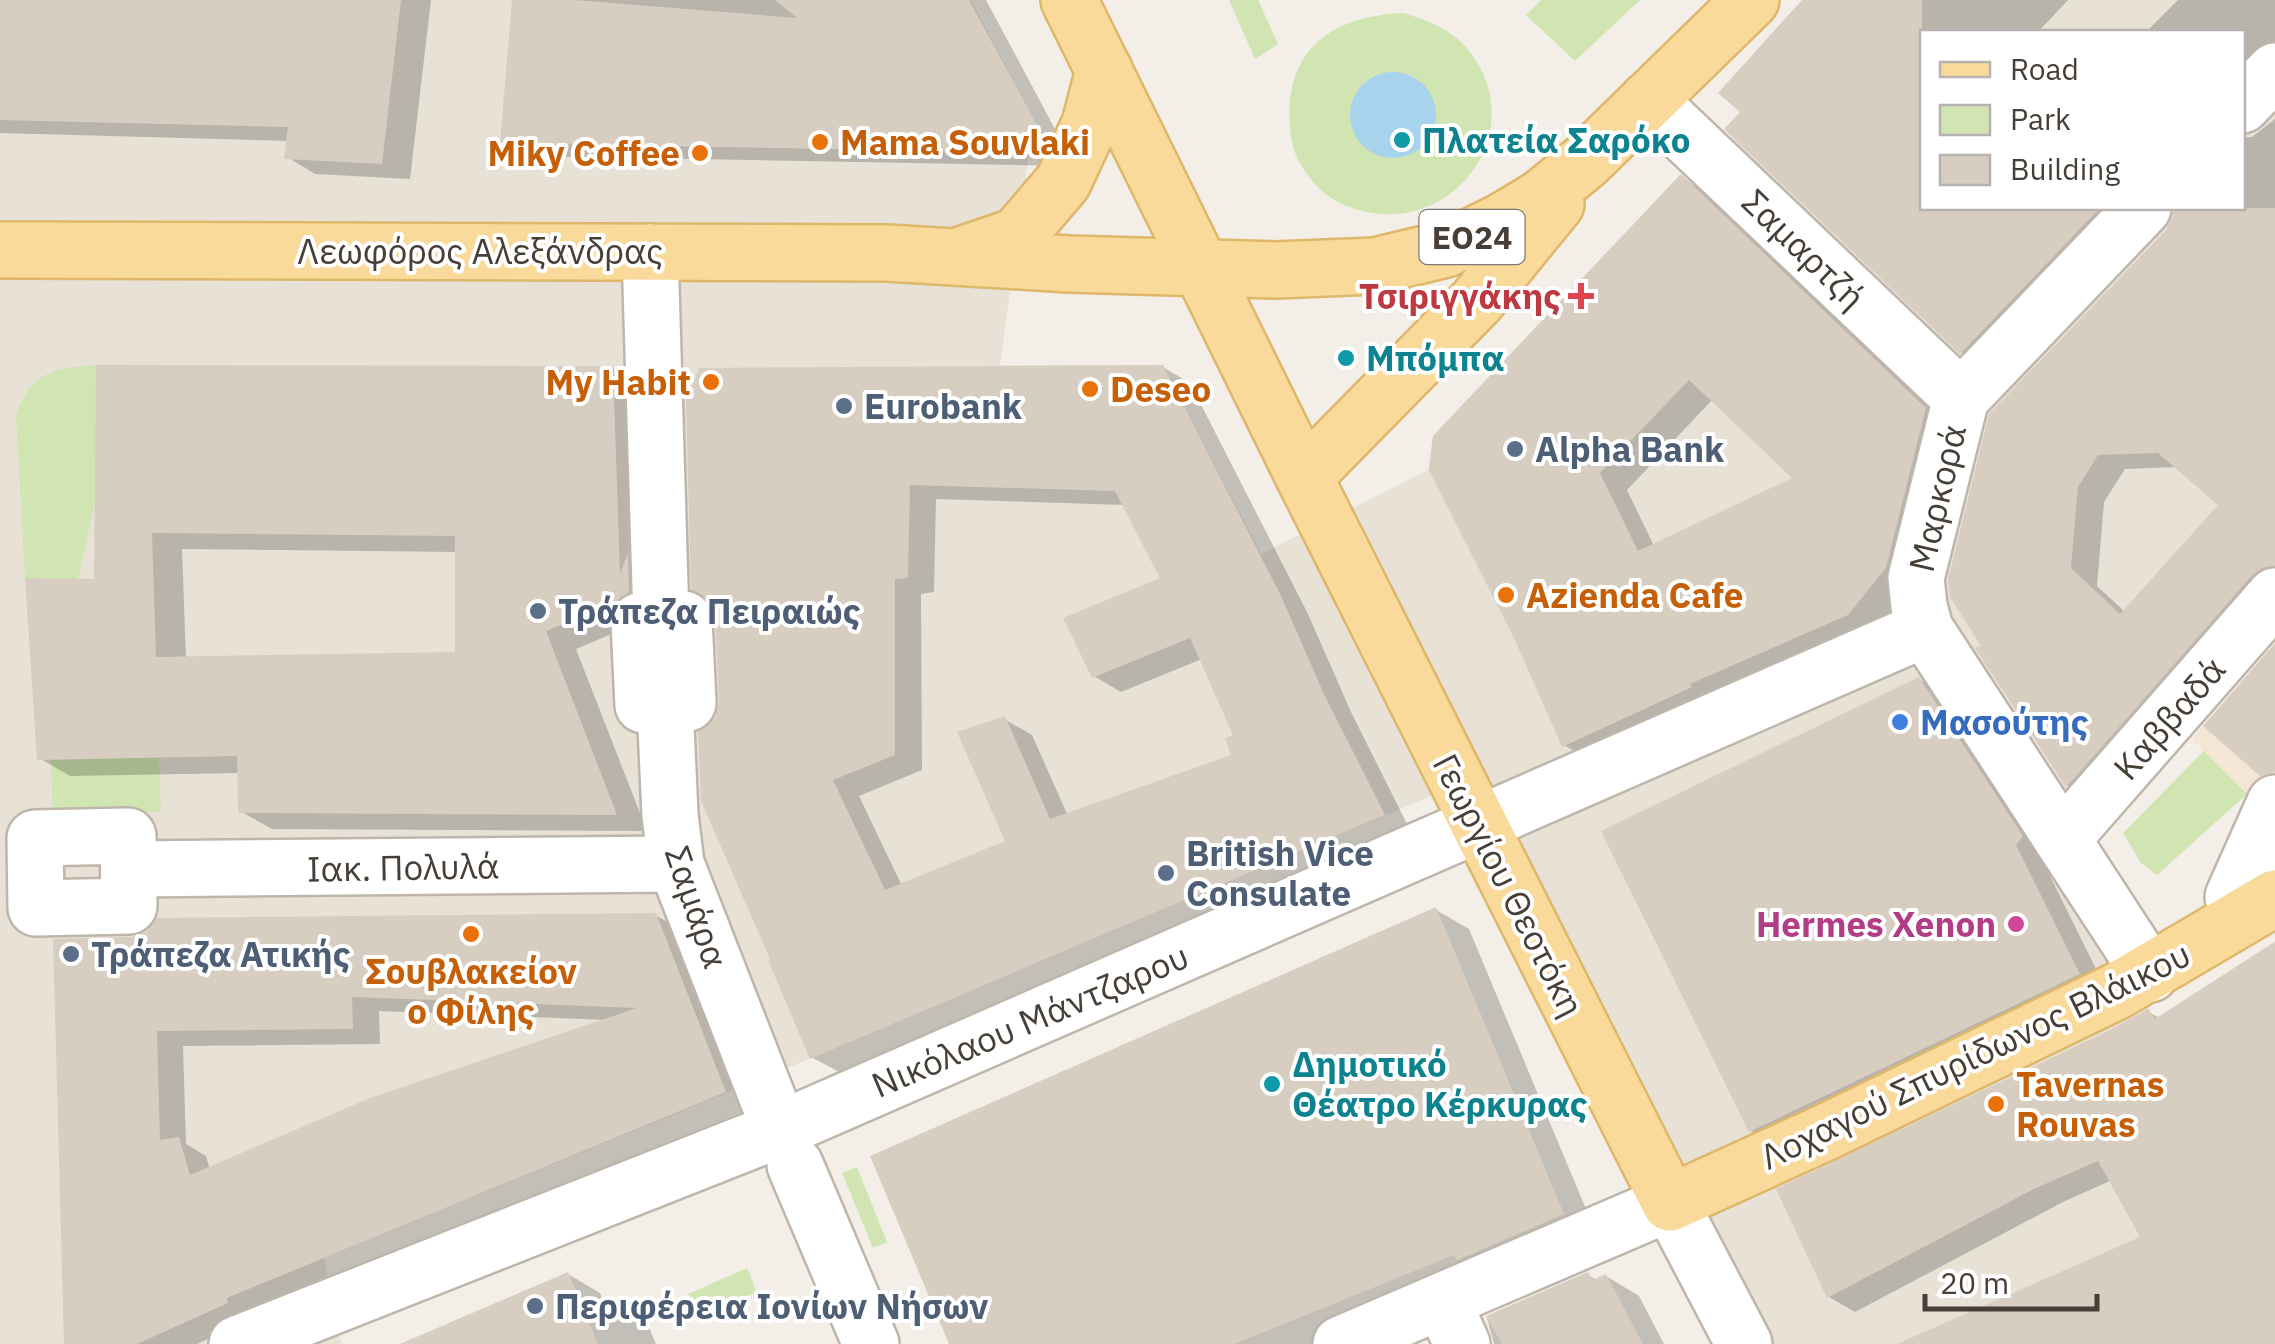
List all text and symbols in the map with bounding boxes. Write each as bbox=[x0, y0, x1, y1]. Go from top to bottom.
legend bbox=[1920, 30, 2245, 210]
text: Road bbox=[2010, 49, 2079, 88]
text: Park bbox=[2010, 99, 2071, 138]
place label: Πλατεία Σαρόκο bbox=[1422, 117, 1691, 163]
place label: Mama Souvlaki bbox=[840, 119, 1090, 165]
marker: Πλατεία Σαρόκο bbox=[1391, 129, 1413, 151]
place label: Miky Coffee bbox=[487, 130, 680, 176]
marker: Mama Souvlaki bbox=[809, 131, 831, 153]
marker: Miky Coffee bbox=[689, 142, 711, 164]
text: Building bbox=[2010, 149, 2120, 188]
street label: Σαμαρτζή bbox=[1733, 179, 1875, 319]
road number: ΕΟ24 bbox=[1420, 210, 1524, 264]
street label: Λεωφόρος Αλεξάνδρας bbox=[297, 228, 663, 274]
place label: Τσιριγγάκης bbox=[1359, 273, 1561, 319]
marker: Τσιριγγάκης bbox=[1570, 285, 1592, 307]
place label: Μπόμπα bbox=[1366, 335, 1505, 381]
marker: Μπόμπα bbox=[1335, 347, 1357, 369]
place label: My Habit bbox=[545, 359, 691, 405]
place label: Deseo bbox=[1110, 366, 1211, 412]
marker: My Habit bbox=[700, 371, 722, 393]
marker: Deseo bbox=[1079, 378, 1101, 400]
place label: Eurobank bbox=[864, 383, 1023, 429]
marker: Eurobank bbox=[833, 395, 855, 417]
street label: Μαρκορά bbox=[1898, 420, 1976, 576]
place label: Alpha Bank bbox=[1535, 426, 1725, 472]
marker: Alpha Bank bbox=[1504, 438, 1526, 460]
place label: Azienda Cafe bbox=[1526, 572, 1743, 618]
marker: Azienda Cafe bbox=[1495, 584, 1517, 606]
place label: Τράπεζα Πειραιώς bbox=[558, 588, 861, 634]
marker: Τράπεζα Πειραιώς bbox=[527, 600, 549, 622]
street label: Καββαδά bbox=[2103, 647, 2235, 789]
place label: Μασούτης bbox=[1920, 699, 2089, 745]
marker: Μασούτης bbox=[1889, 711, 1911, 733]
street label: Γεωργίου Θεοτόκη bbox=[1423, 746, 1595, 1024]
place label: British Vice Consulate bbox=[1186, 830, 1374, 916]
street label: Σαμάρα bbox=[655, 840, 739, 974]
street label: Ιακ. Πολυλά bbox=[306, 842, 500, 892]
marker: British Vice Consulate bbox=[1155, 862, 1177, 884]
place label: Hermes Xenon bbox=[1756, 901, 1996, 947]
marker: Hermes Xenon bbox=[2005, 913, 2027, 935]
marker: Σουβλακείον ο Φίλης bbox=[460, 923, 482, 945]
place label: Τράπεζα Ατικής bbox=[91, 931, 351, 977]
street label: Λοχαγού Σπυρίδωνος Βλάικου bbox=[1752, 931, 2198, 1179]
street label: Νικόλαου Μάντζαρου bbox=[864, 932, 1196, 1108]
marker: Τράπεζα Ατικής bbox=[60, 943, 82, 965]
place label: Σουβλακείον ο Φίλης bbox=[365, 948, 577, 1034]
place label: Δημοτικό Θέατρο Κέρκυρας bbox=[1292, 1041, 1588, 1127]
place label: Tavernas Rouvas bbox=[2016, 1061, 2164, 1147]
marker: Δημοτικό Θέατρο Κέρκυρας bbox=[1261, 1073, 1283, 1095]
marker: Tavernas Rouvas bbox=[1985, 1093, 2007, 1115]
scale bar bbox=[1925, 1249, 2098, 1311]
text: 20 m bbox=[1940, 1263, 2009, 1302]
place label: Περιφέρεια Ιονίων Νήσων bbox=[555, 1283, 989, 1329]
marker: Περιφέρεια Ιονίων Νήσων bbox=[524, 1295, 546, 1317]

